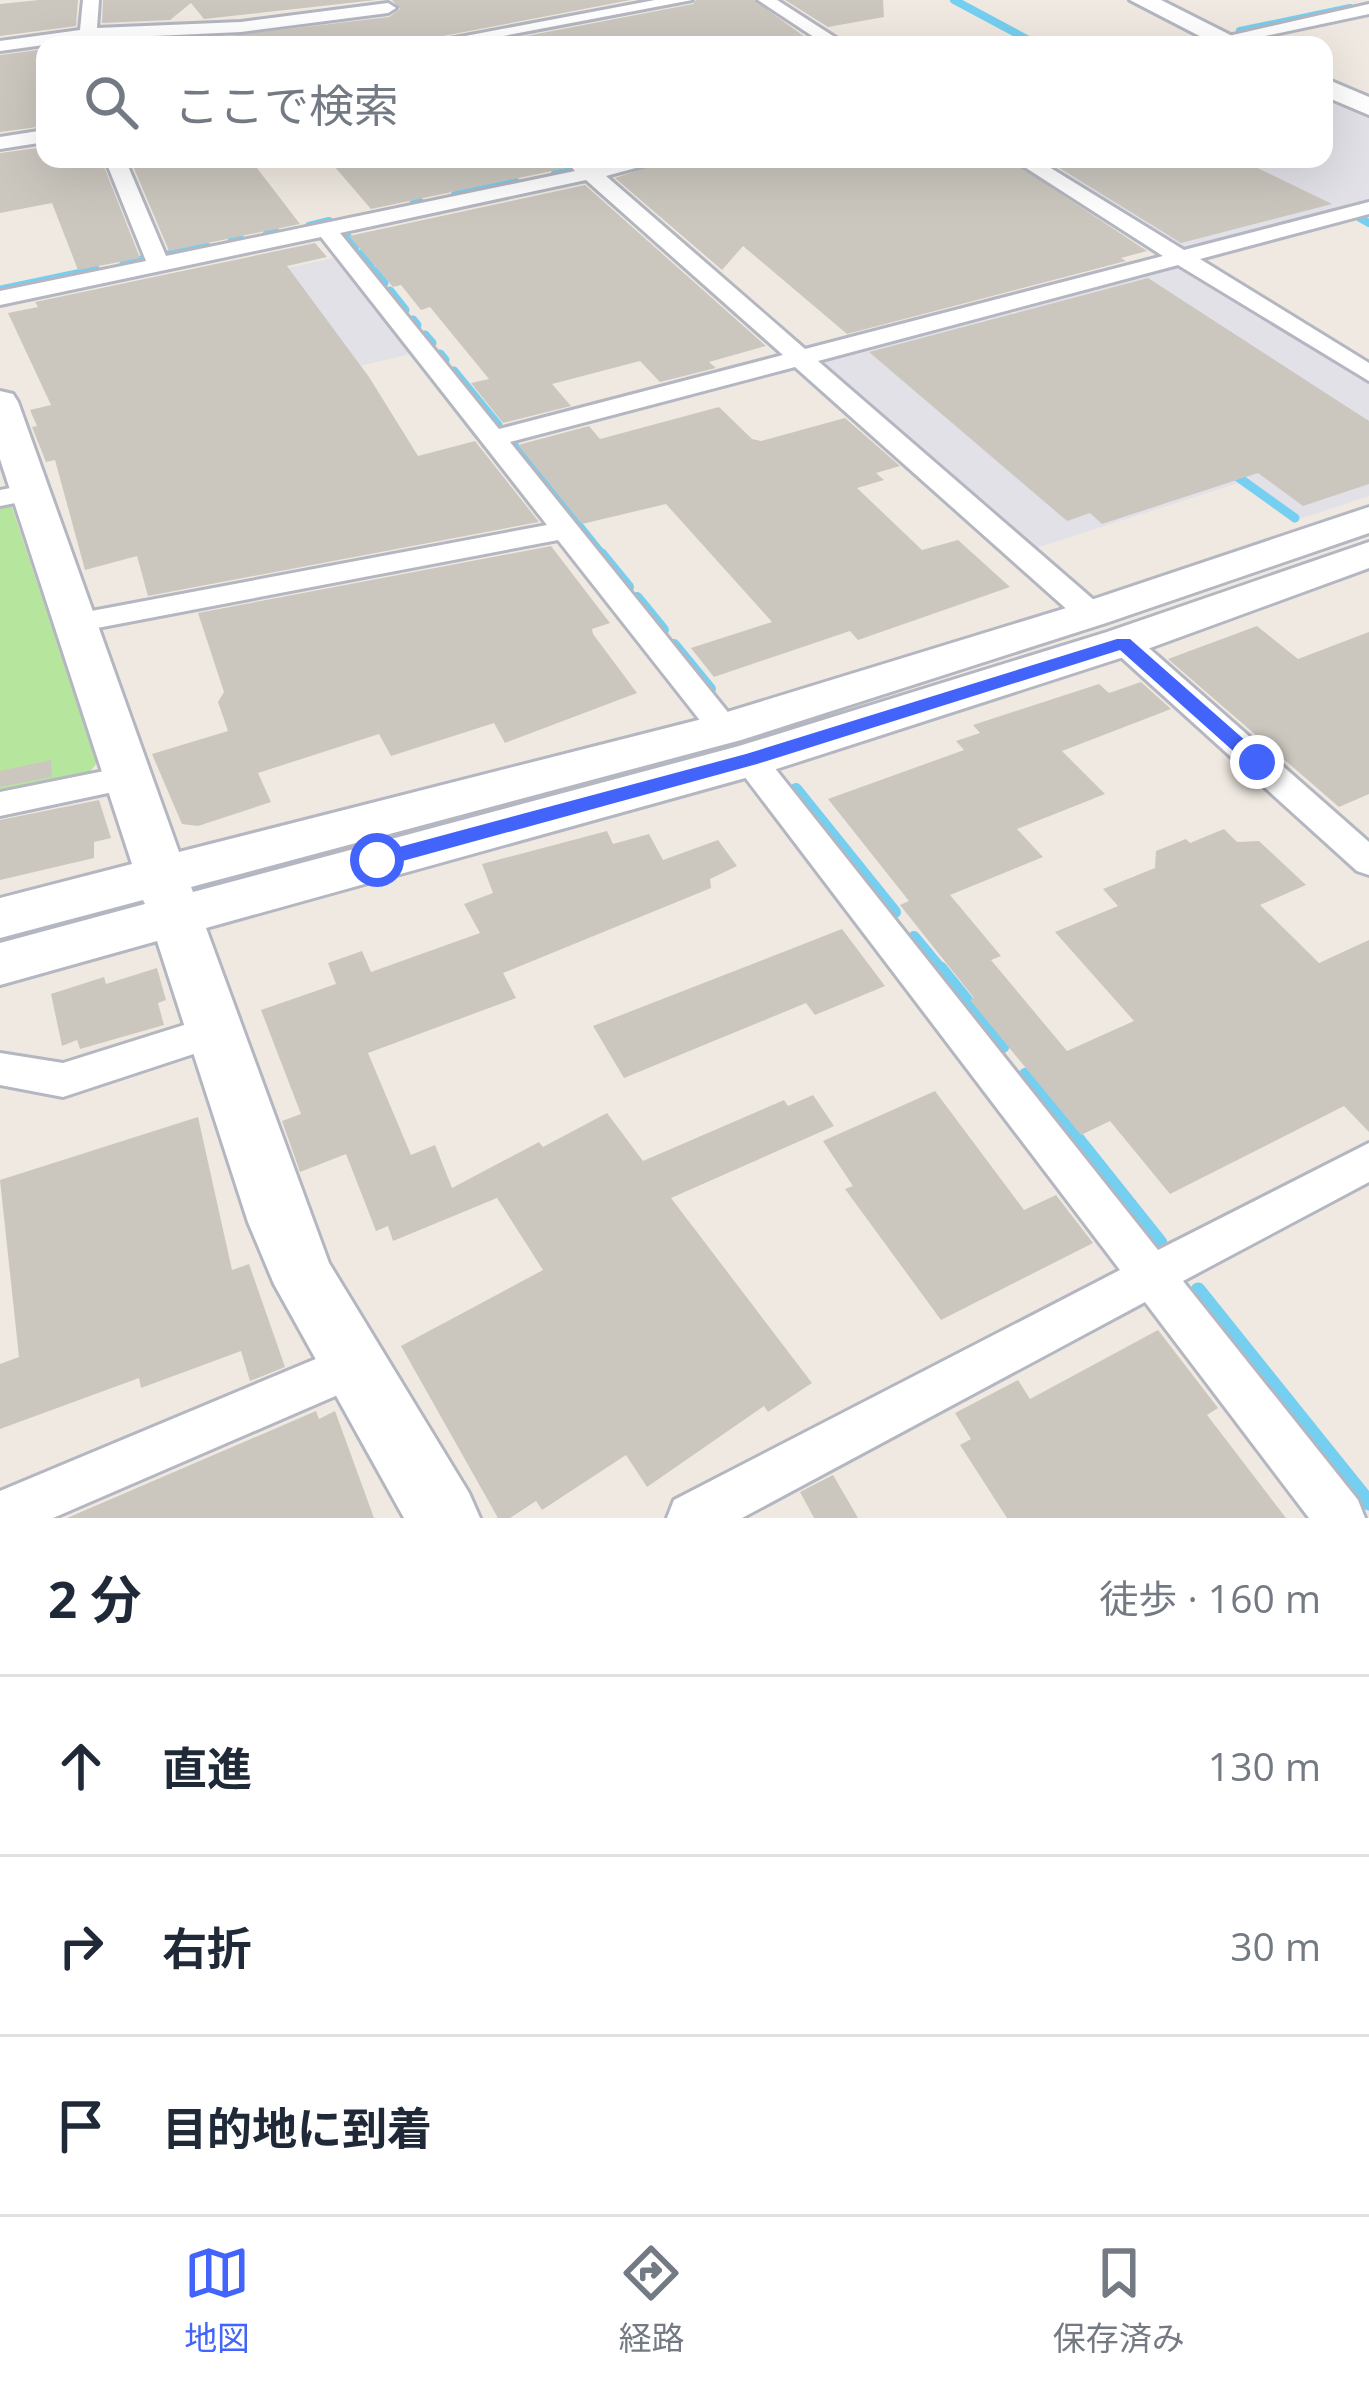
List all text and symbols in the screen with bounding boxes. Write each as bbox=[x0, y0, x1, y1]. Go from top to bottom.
search box bbox=[36, 36, 1333, 168]
icon: search bbox=[78, 69, 144, 135]
text: ここで検索 bbox=[174, 74, 399, 135]
route end bbox=[1230, 735, 1284, 789]
route start bbox=[350, 833, 404, 887]
text: 2 分 bbox=[48, 1563, 141, 1633]
text: 徒歩 · 160 m bbox=[1099, 1571, 1321, 1624]
icon: ahead bbox=[48, 1733, 114, 1799]
text: 直進 bbox=[162, 1737, 252, 1798]
text: 130 m bbox=[1208, 1739, 1321, 1792]
icon: right bbox=[48, 1913, 114, 1979]
text: 右折 bbox=[162, 1917, 252, 1978]
text: 30 m bbox=[1230, 1919, 1321, 1972]
icon: arrive bbox=[48, 2093, 114, 2159]
text: 目的地に到着 bbox=[162, 2097, 432, 2158]
tab: 地図 bbox=[184, 2240, 250, 2360]
tab: 経路 bbox=[618, 2240, 684, 2360]
tab: 保存済み bbox=[1053, 2240, 1185, 2360]

